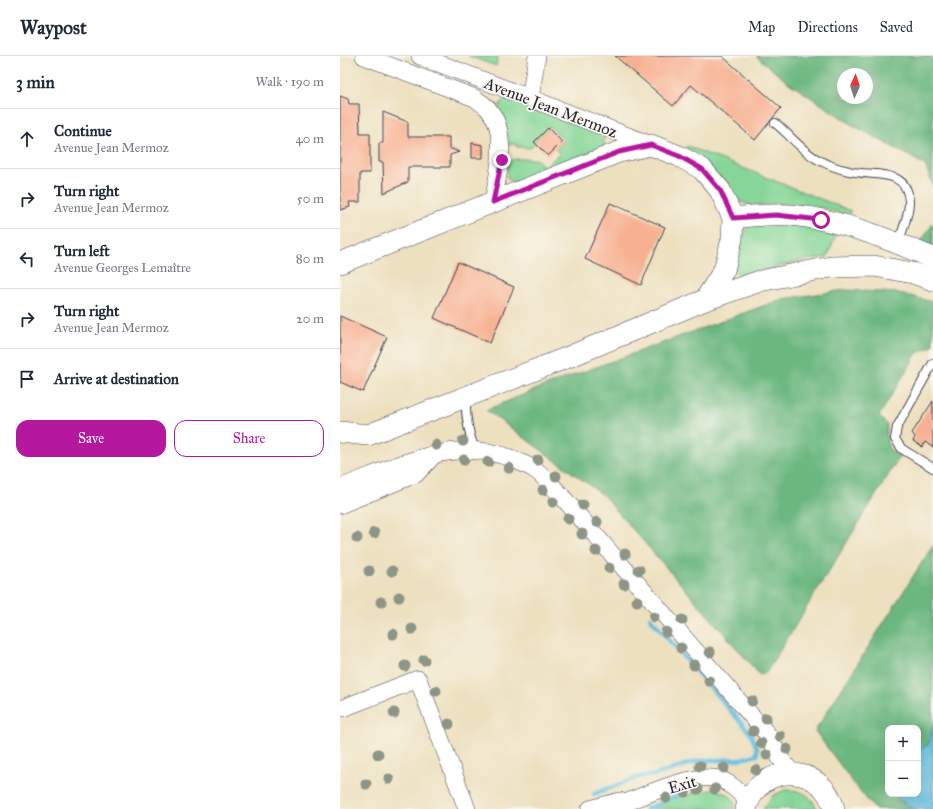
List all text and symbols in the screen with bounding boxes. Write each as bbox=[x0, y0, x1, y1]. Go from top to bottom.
text: Waypost bbox=[20, 16, 87, 39]
text: Map bbox=[748, 19, 775, 36]
text: Directions bbox=[797, 19, 858, 36]
text: Saved bbox=[880, 19, 913, 36]
north arrow bbox=[837, 68, 873, 104]
text: 3 min bbox=[16, 72, 55, 93]
street label: Avenue Jean Mermoz bbox=[480, 73, 621, 143]
text: Walk · 190 m bbox=[255, 74, 324, 90]
text: Continue bbox=[54, 122, 112, 140]
icon: ahead bbox=[16, 128, 38, 150]
text: 40 m bbox=[295, 131, 324, 147]
text: Avenue Jean Mermoz bbox=[54, 140, 169, 156]
route end bbox=[493, 151, 511, 169]
text: Turn right bbox=[54, 182, 119, 200]
icon: right bbox=[16, 188, 38, 210]
text: 50 m bbox=[297, 191, 324, 207]
text: Avenue Jean Mermoz bbox=[54, 200, 169, 216]
route start bbox=[812, 211, 830, 229]
text: Turn left bbox=[54, 242, 110, 260]
icon: left bbox=[16, 248, 38, 270]
text: 80 m bbox=[296, 251, 324, 267]
text: Avenue Georges Lemaître bbox=[54, 260, 191, 276]
text: Turn right bbox=[54, 302, 119, 320]
icon: right bbox=[16, 308, 38, 330]
text: 20 m bbox=[296, 311, 324, 327]
text: Avenue Jean Mermoz bbox=[54, 320, 169, 336]
icon: arrive bbox=[16, 368, 38, 390]
text: Arrive at destination bbox=[54, 370, 179, 388]
button: Save bbox=[16, 420, 166, 457]
button: Share bbox=[174, 420, 324, 457]
map controls bbox=[885, 725, 921, 797]
button: + bbox=[885, 725, 921, 761]
button: − bbox=[885, 761, 921, 797]
street label: Exit bbox=[666, 771, 699, 798]

